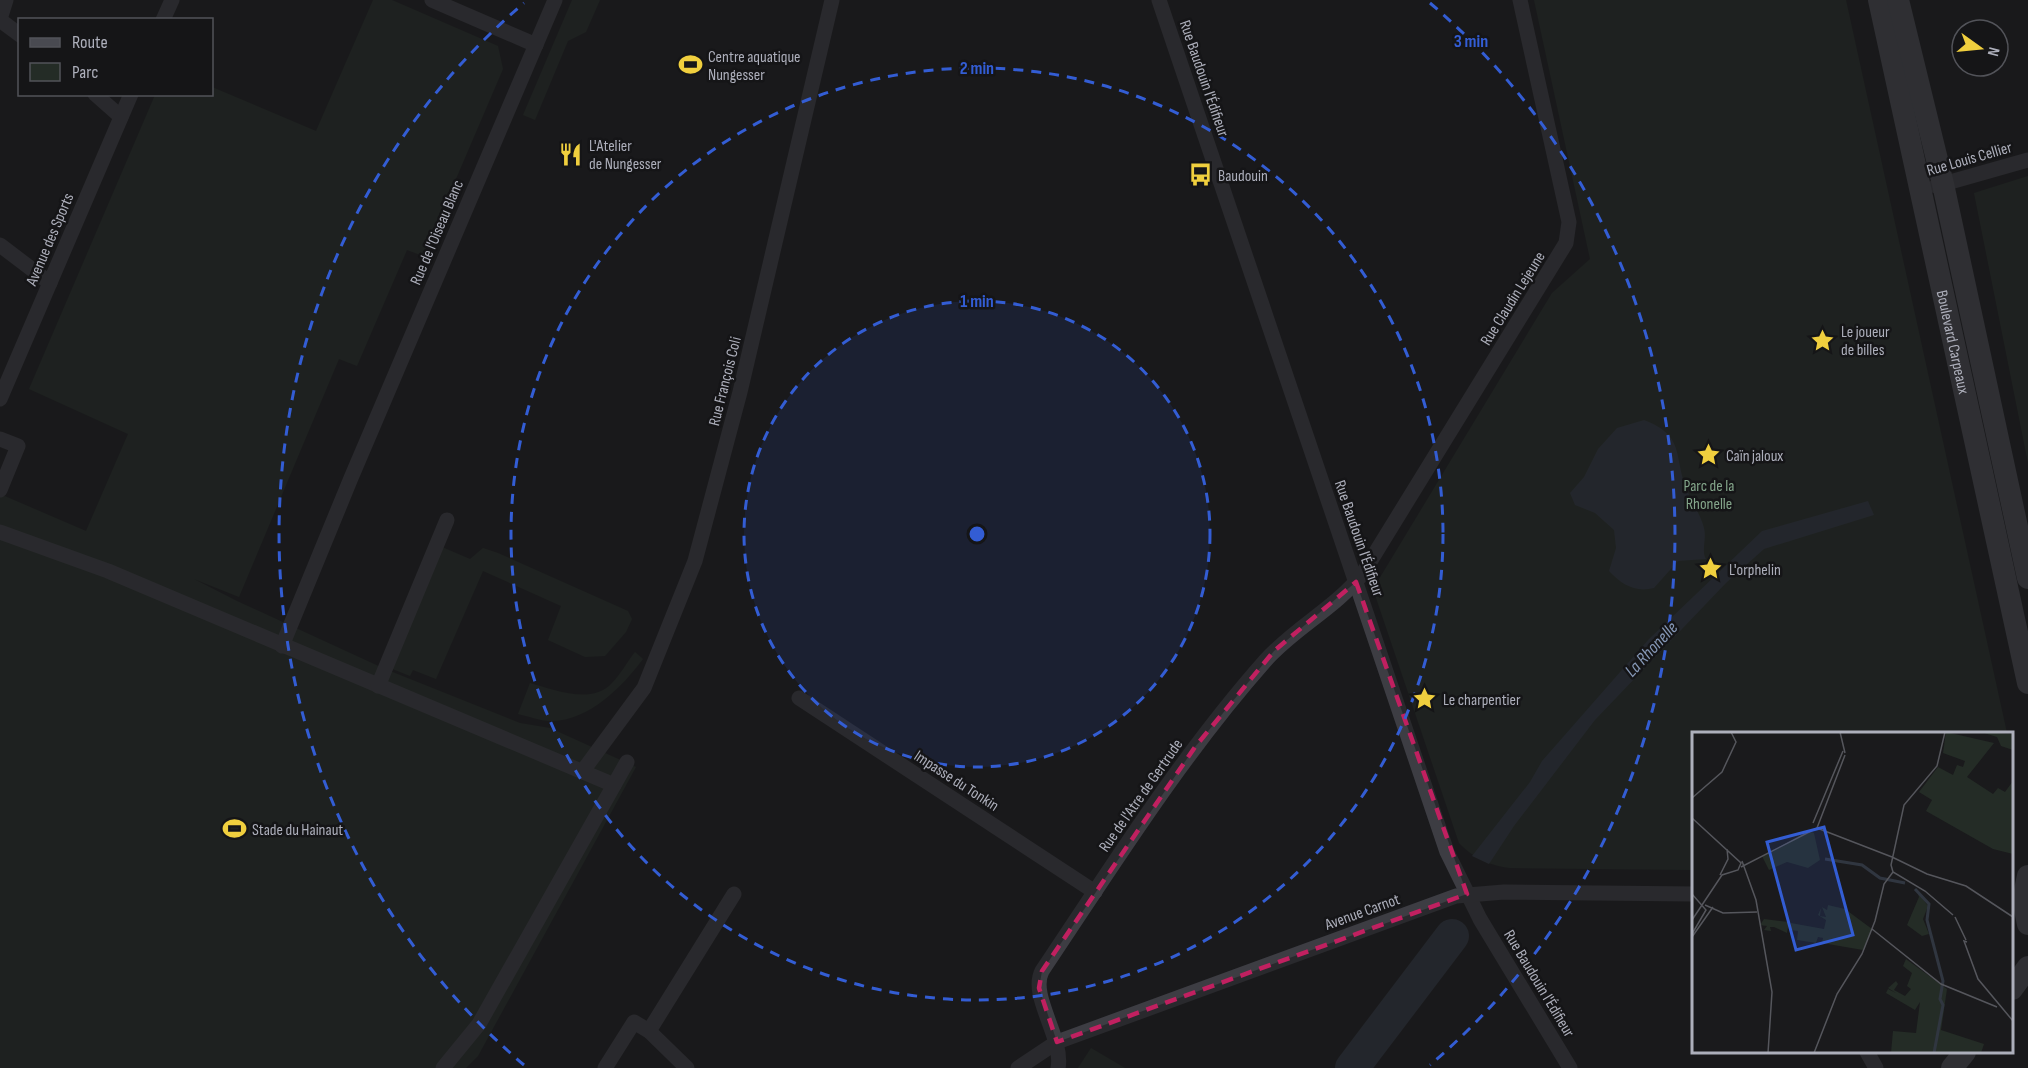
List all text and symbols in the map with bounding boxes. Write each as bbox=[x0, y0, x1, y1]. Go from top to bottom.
legend bbox=[18, 18, 213, 96]
street label: Rue Baudouin l'Édifieur bbox=[1175, 18, 1233, 140]
north arrow bbox=[1950, 18, 2010, 78]
text: 3 min bbox=[1454, 31, 1488, 52]
text: Route bbox=[72, 32, 108, 53]
text: N bbox=[1983, 45, 2003, 58]
place label: Centre aquatique Nungesser bbox=[708, 48, 801, 85]
sports icon: Centre aquatique Nungesser bbox=[677, 52, 703, 78]
text: 2 min bbox=[960, 58, 994, 79]
text: Parc bbox=[72, 62, 98, 83]
place label: L'Atelier de Nungesser bbox=[589, 137, 662, 174]
street label: Rue Louis Cellier bbox=[1925, 138, 2015, 181]
restaurant icon: L'Atelier de Nungesser bbox=[558, 141, 584, 167]
bus stop icon: Baudouin bbox=[1187, 162, 1213, 188]
place label: Baudouin bbox=[1218, 167, 1268, 186]
street label: Rue de l'Oiseau Blanc bbox=[407, 177, 468, 288]
street label: Avenue des Sports bbox=[22, 190, 78, 290]
street label: Rue Claudin Lejeune bbox=[1477, 248, 1550, 349]
street label: Boulevard Carpeaux bbox=[1932, 289, 1973, 396]
text: 1 min bbox=[960, 291, 994, 312]
place label: Le joueur de billes bbox=[1841, 323, 1890, 360]
place icon: Le joueur de billes bbox=[1810, 327, 1836, 353]
street label: Rue François Coli bbox=[705, 335, 746, 428]
place icon: Caïn jaloux bbox=[1695, 442, 1721, 468]
place label: Caïn jaloux bbox=[1726, 447, 1783, 466]
park label: Parc de la Rhonelle bbox=[1684, 477, 1734, 514]
street label: Rue Baudouin l'Édifieur bbox=[1330, 478, 1388, 600]
centre of rings bbox=[967, 524, 987, 544]
place icon: L'orphelin bbox=[1698, 556, 1724, 582]
place label: L'orphelin bbox=[1729, 561, 1781, 580]
water label: La Rhonelle bbox=[1621, 617, 1682, 681]
place icon: Le charpentier bbox=[1412, 686, 1438, 712]
place label: Le charpentier bbox=[1443, 691, 1521, 710]
inset map bbox=[1692, 732, 2013, 1053]
street label: Rue de l'Atre de Gertrude bbox=[1095, 736, 1187, 856]
street label: Impasse du Tonkin bbox=[910, 747, 1002, 816]
sports icon: Stade du Hainaut bbox=[221, 816, 247, 842]
place label: Stade du Hainaut bbox=[252, 821, 343, 840]
street label: Avenue Carnot bbox=[1322, 890, 1403, 935]
street label: Rue Baudouin l'Édifieur bbox=[1499, 927, 1578, 1041]

